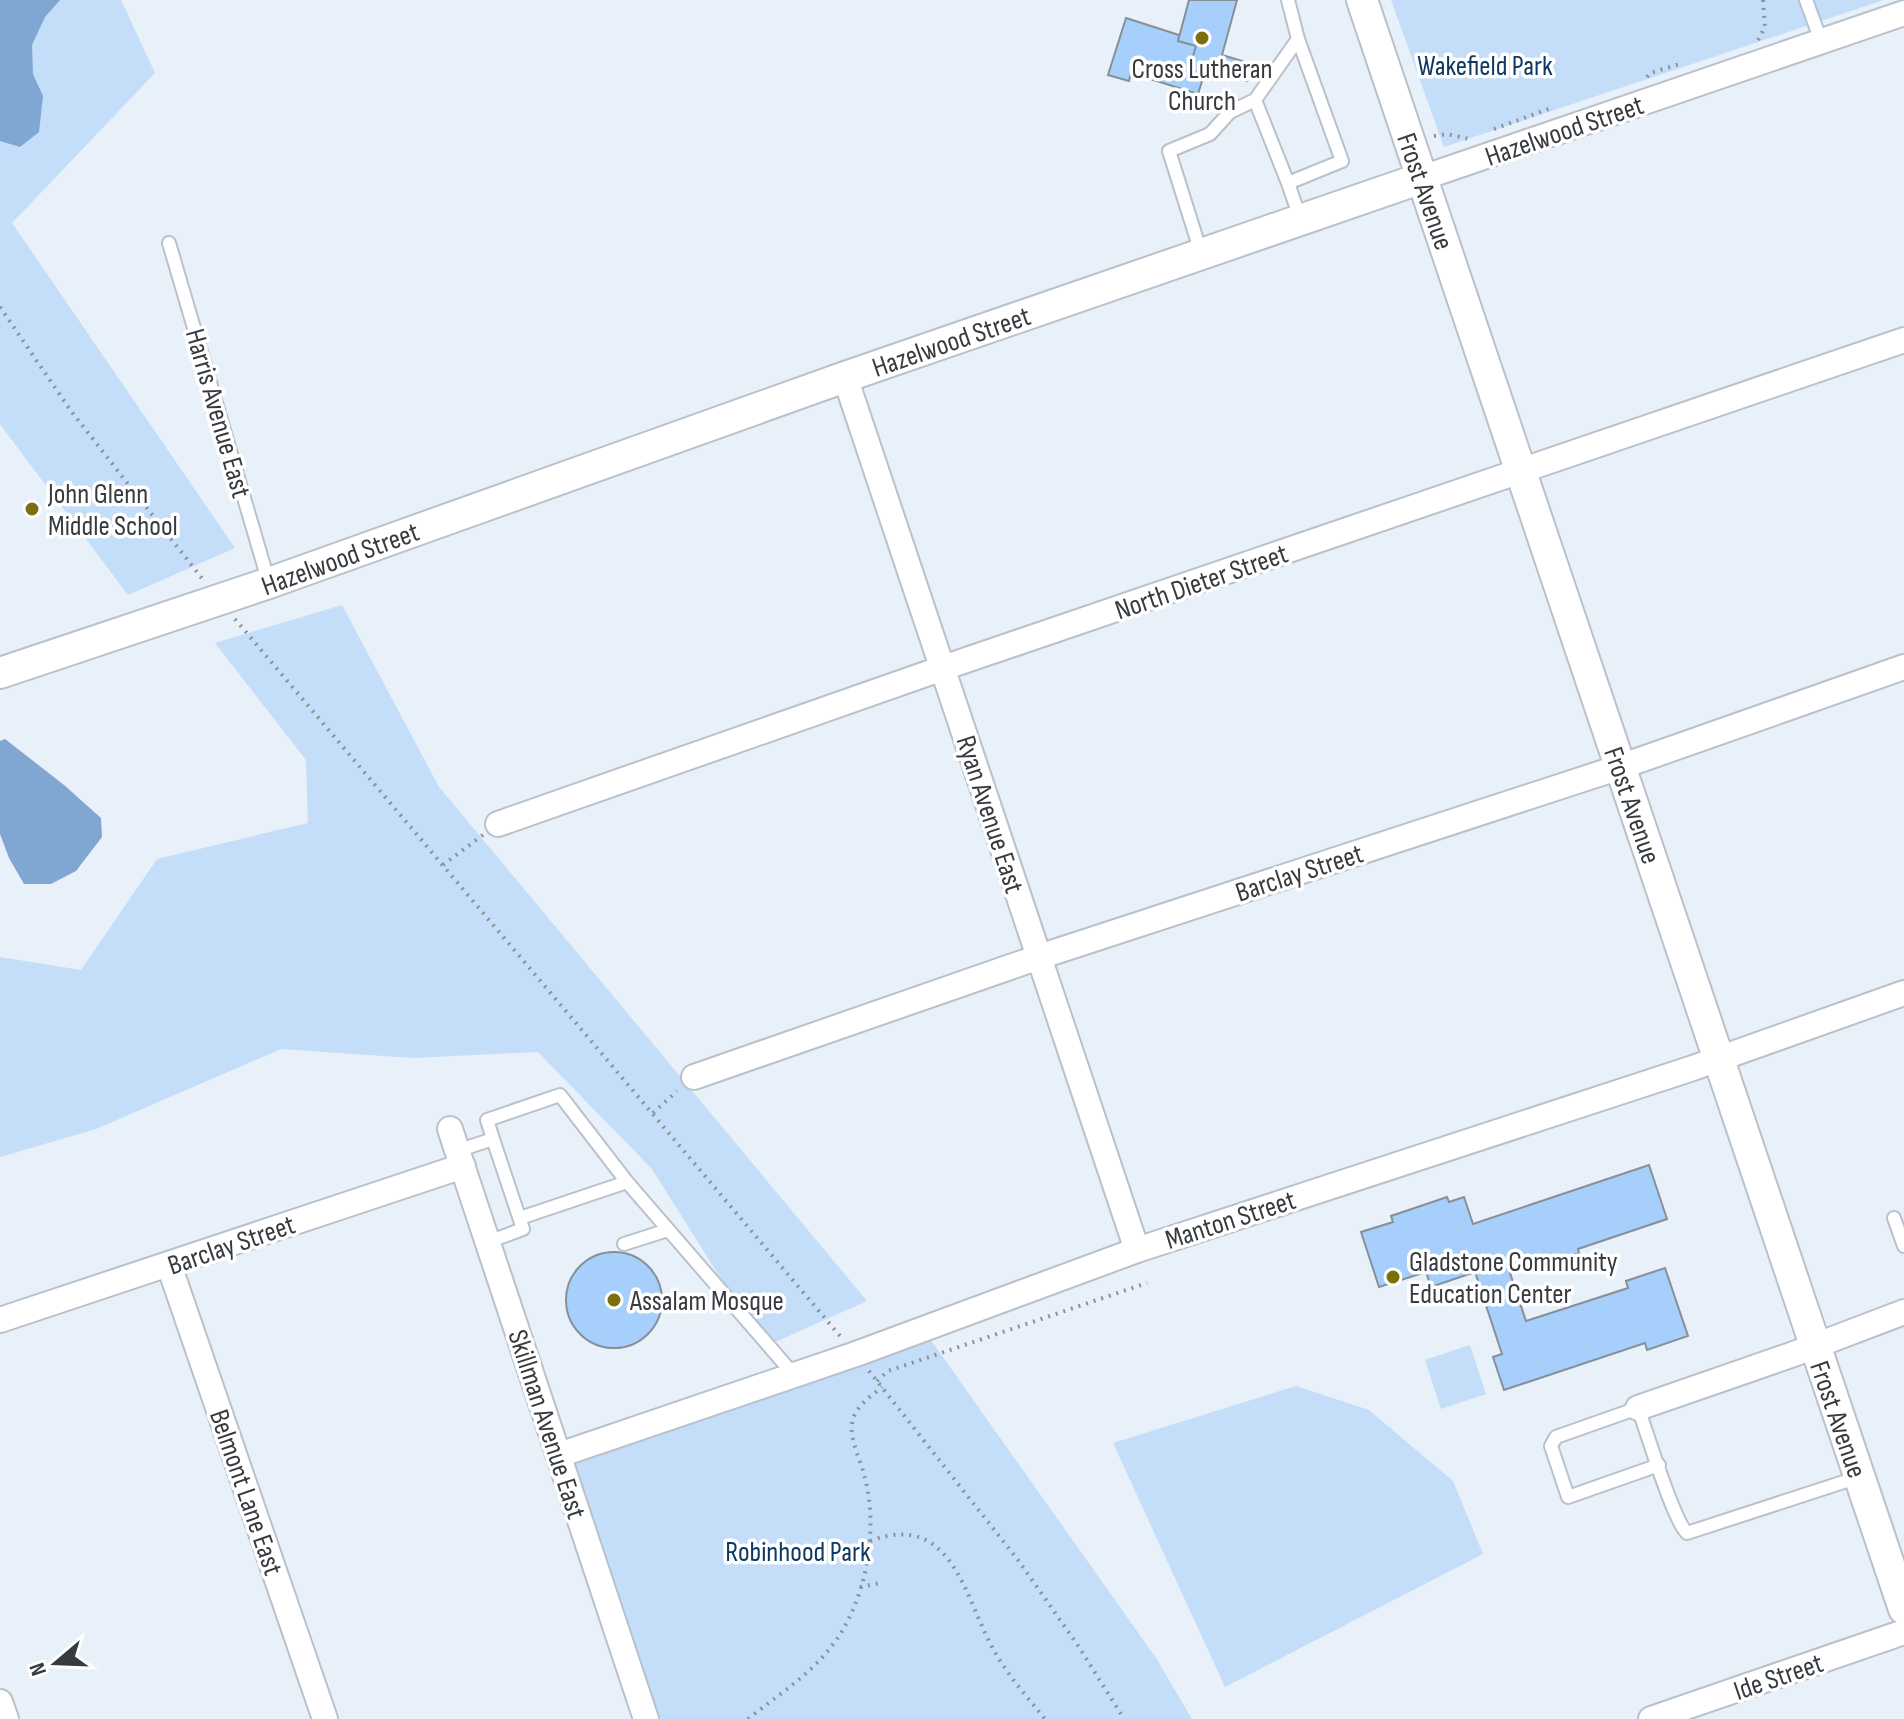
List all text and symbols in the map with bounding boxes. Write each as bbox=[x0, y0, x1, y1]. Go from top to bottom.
marker: Cross Lutheran Church bbox=[1193, 29, 1211, 47]
park label: Wakefield Park bbox=[1417, 50, 1553, 83]
place label: Cross Lutheran Church bbox=[1131, 53, 1273, 118]
street label: Hazelwood Street bbox=[1481, 89, 1648, 174]
street label: Frost Avenue bbox=[1389, 129, 1460, 254]
street label: Hazelwood Street bbox=[868, 300, 1035, 385]
street label: Harris Avenue East bbox=[178, 325, 257, 502]
place label: John Glenn Middle School bbox=[47, 478, 178, 543]
marker: John Glenn Middle School bbox=[23, 500, 41, 518]
street label: Hazelwood Street bbox=[257, 516, 424, 603]
street label: North Dieter Street bbox=[1111, 537, 1292, 627]
street label: Ryan Avenue East bbox=[949, 732, 1031, 897]
street label: Frost Avenue bbox=[1596, 743, 1667, 868]
street label: Barclay Street bbox=[1231, 837, 1367, 910]
street label: Manton Street bbox=[1161, 1184, 1300, 1257]
street label: Barclay Street bbox=[164, 1208, 299, 1283]
place label: Gladstone Community Education Center bbox=[1409, 1246, 1618, 1311]
marker: Gladstone Community Education Center bbox=[1384, 1268, 1402, 1286]
place label: Assalam Mosque bbox=[629, 1285, 784, 1318]
marker: Assalam Mosque bbox=[605, 1291, 623, 1309]
street label: Skillman Avenue East bbox=[500, 1326, 593, 1523]
street label: Frost Avenue bbox=[1802, 1357, 1873, 1482]
street label: Belmont Lane East bbox=[202, 1405, 289, 1580]
park label: Robinhood Park bbox=[725, 1536, 871, 1569]
north arrow bbox=[16, 1623, 96, 1703]
street label: Ide Street bbox=[1730, 1647, 1827, 1708]
text: N bbox=[24, 1659, 53, 1679]

